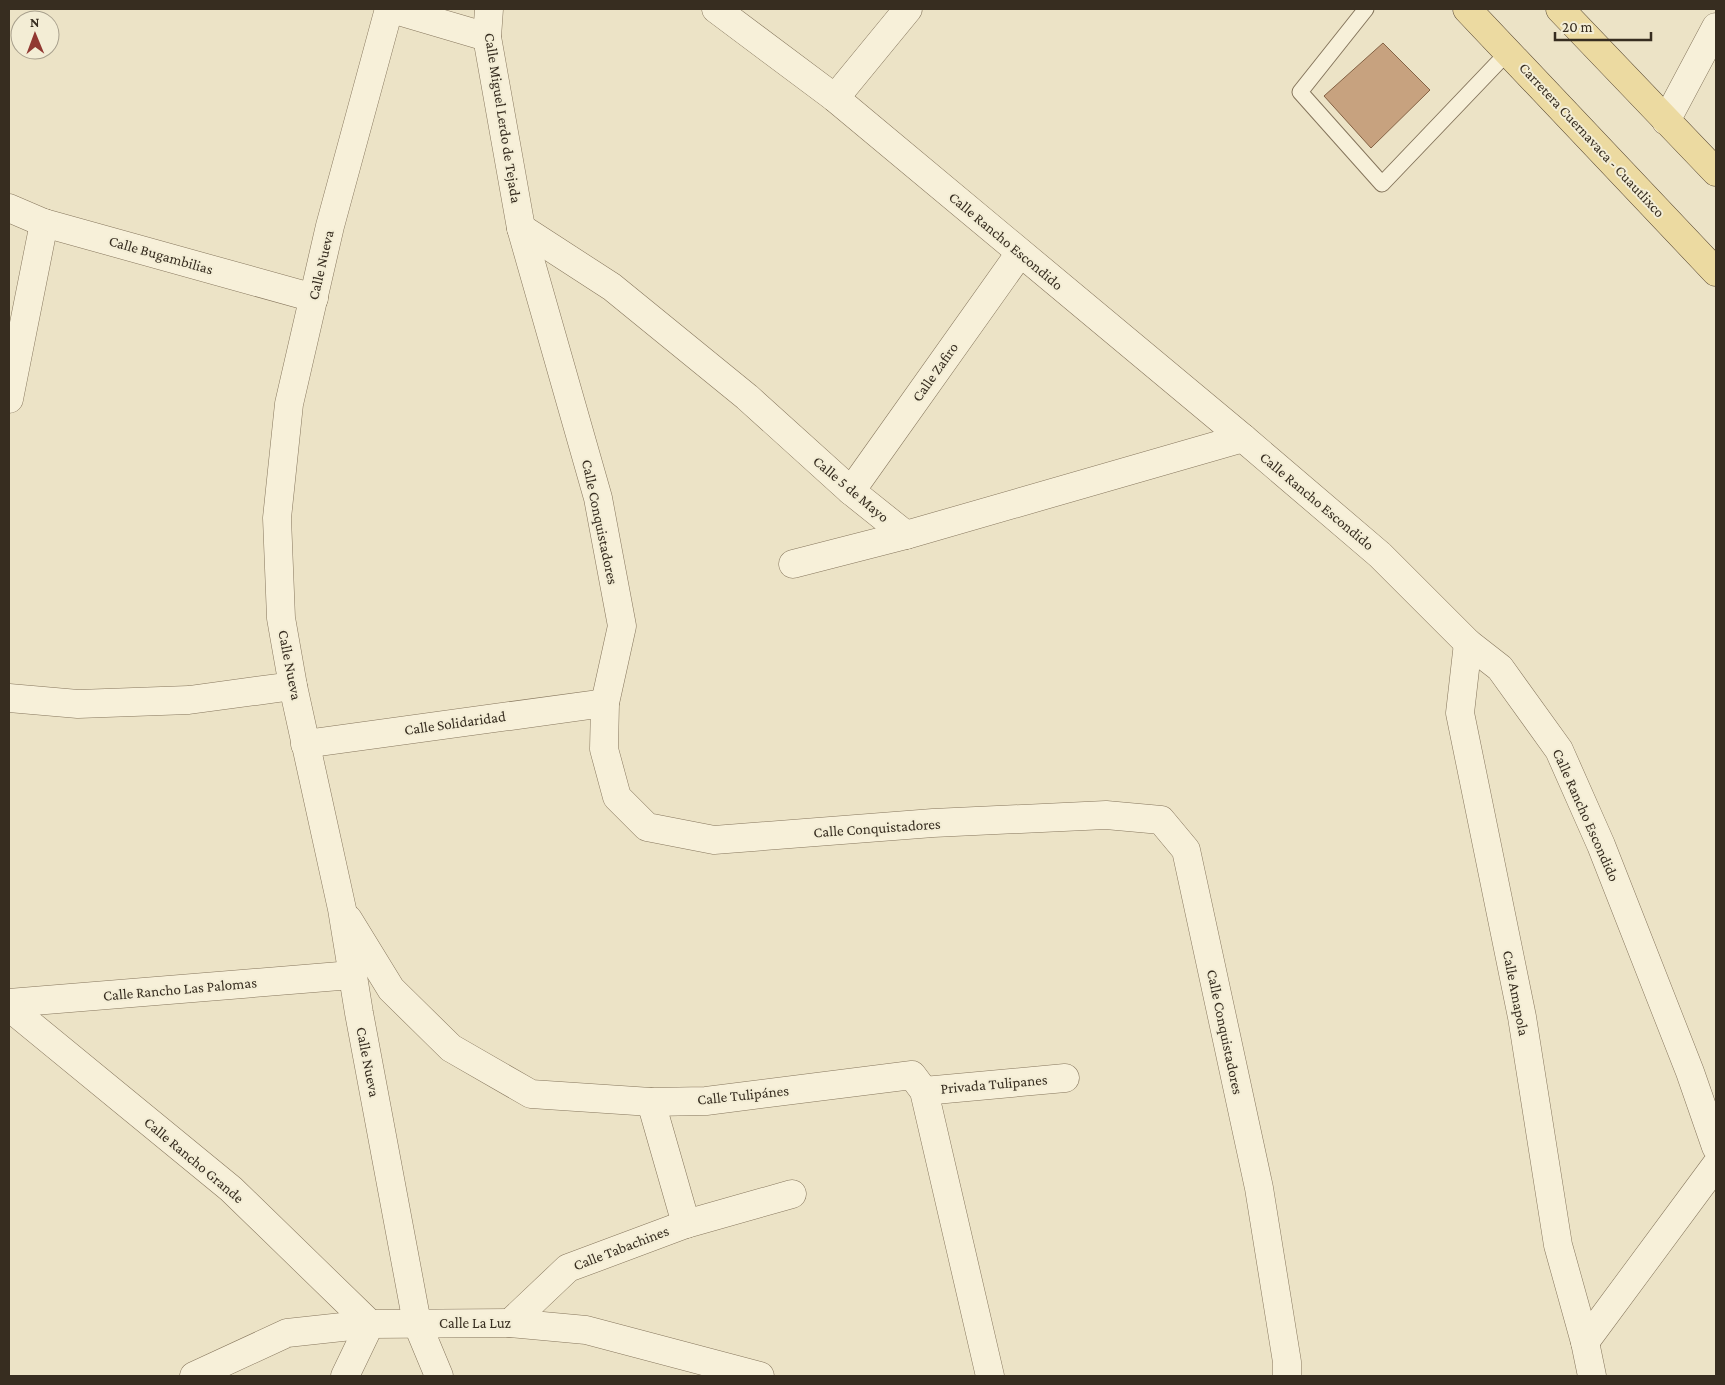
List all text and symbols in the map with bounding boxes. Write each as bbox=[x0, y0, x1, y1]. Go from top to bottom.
north arrow bbox=[10, 10, 60, 60]
scale bar bbox=[1555, 10, 1651, 42]
text: N bbox=[30, 14, 40, 30]
text: 20 m bbox=[1562, 19, 1593, 35]
street label: Calle Miguel Lerdo de Tejada bbox=[481, 32, 524, 204]
street label: Carretera Cuernavaca - Cuautlixco bbox=[1516, 59, 1668, 221]
street label: Calle Rancho Escondido bbox=[946, 189, 1066, 293]
street label: Calle Nueva bbox=[305, 229, 337, 301]
street label: Calle Bugambilias bbox=[107, 232, 215, 279]
street label: Calle Zafiro bbox=[909, 339, 961, 405]
street label: Calle Rancho Escondido bbox=[1257, 449, 1377, 553]
street label: Calle 5 de Mayo bbox=[809, 453, 892, 526]
street label: Calle Conquistadores bbox=[578, 458, 621, 586]
street label: Calle Nueva bbox=[275, 629, 305, 701]
street label: Calle Solidaridad bbox=[403, 708, 507, 738]
street label: Calle Rancho Escondido bbox=[1550, 746, 1622, 884]
street label: Calle Conquistadores bbox=[813, 816, 941, 841]
street label: Calle Amapola bbox=[1499, 949, 1532, 1037]
street label: Calle Conquistadores bbox=[1203, 968, 1246, 1096]
street label: Calle Rancho Las Palomas bbox=[102, 974, 258, 1004]
street label: Calle Nueva bbox=[353, 1026, 383, 1098]
street label: Privada Tulipanes bbox=[940, 1071, 1048, 1098]
street label: Calle Tulipánes bbox=[696, 1082, 790, 1109]
street label: Calle Rancho Grande bbox=[141, 1114, 247, 1206]
street label: Calle Tabachines bbox=[571, 1222, 671, 1274]
street label: Calle La Luz bbox=[439, 1315, 511, 1331]

